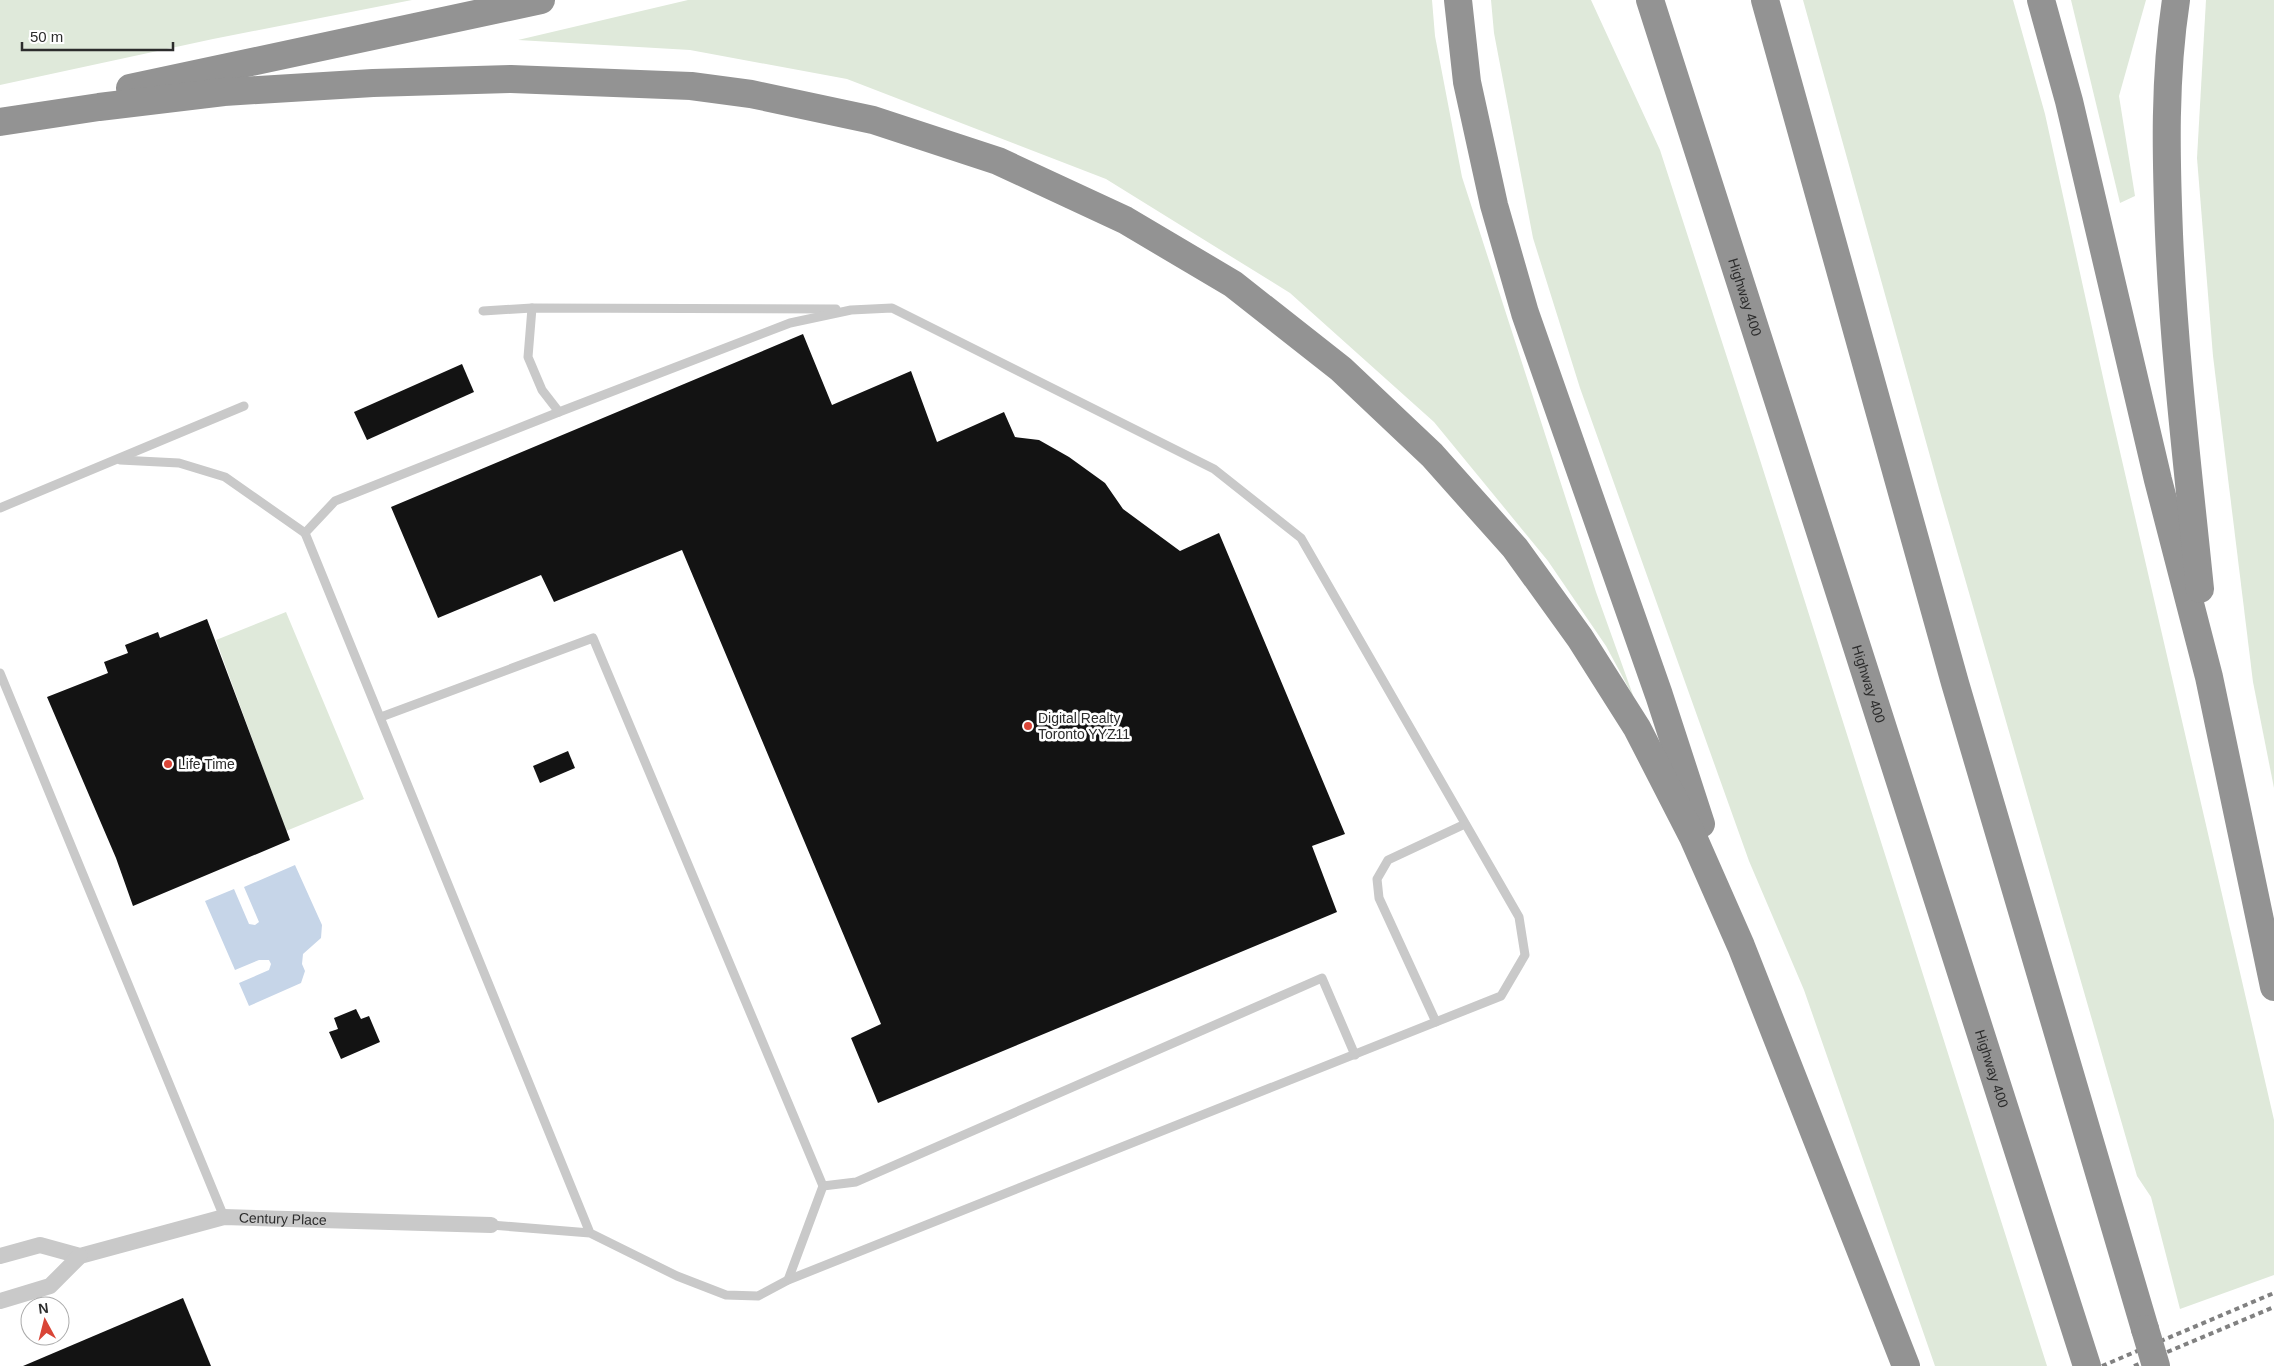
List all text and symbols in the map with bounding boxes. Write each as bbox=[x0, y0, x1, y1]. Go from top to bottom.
scale bar bbox=[22, 20, 174, 52]
text: 50 m bbox=[30, 28, 63, 45]
street label: Highway 400 bbox=[1725, 256, 1765, 338]
street label: Highway 400 bbox=[1849, 643, 1889, 725]
place label: Digital Realty Toronto YYZ11 bbox=[1038, 710, 1130, 742]
marker: Digital Realty Toronto YYZ11 bbox=[1022, 720, 1034, 732]
place label: Life Time bbox=[178, 756, 235, 772]
marker: Life Time bbox=[162, 758, 174, 770]
street label: Highway 400 bbox=[1972, 1028, 2012, 1110]
street label: Century Place bbox=[239, 1209, 327, 1228]
north arrow bbox=[20, 1296, 70, 1346]
text: N bbox=[37, 1300, 49, 1317]

